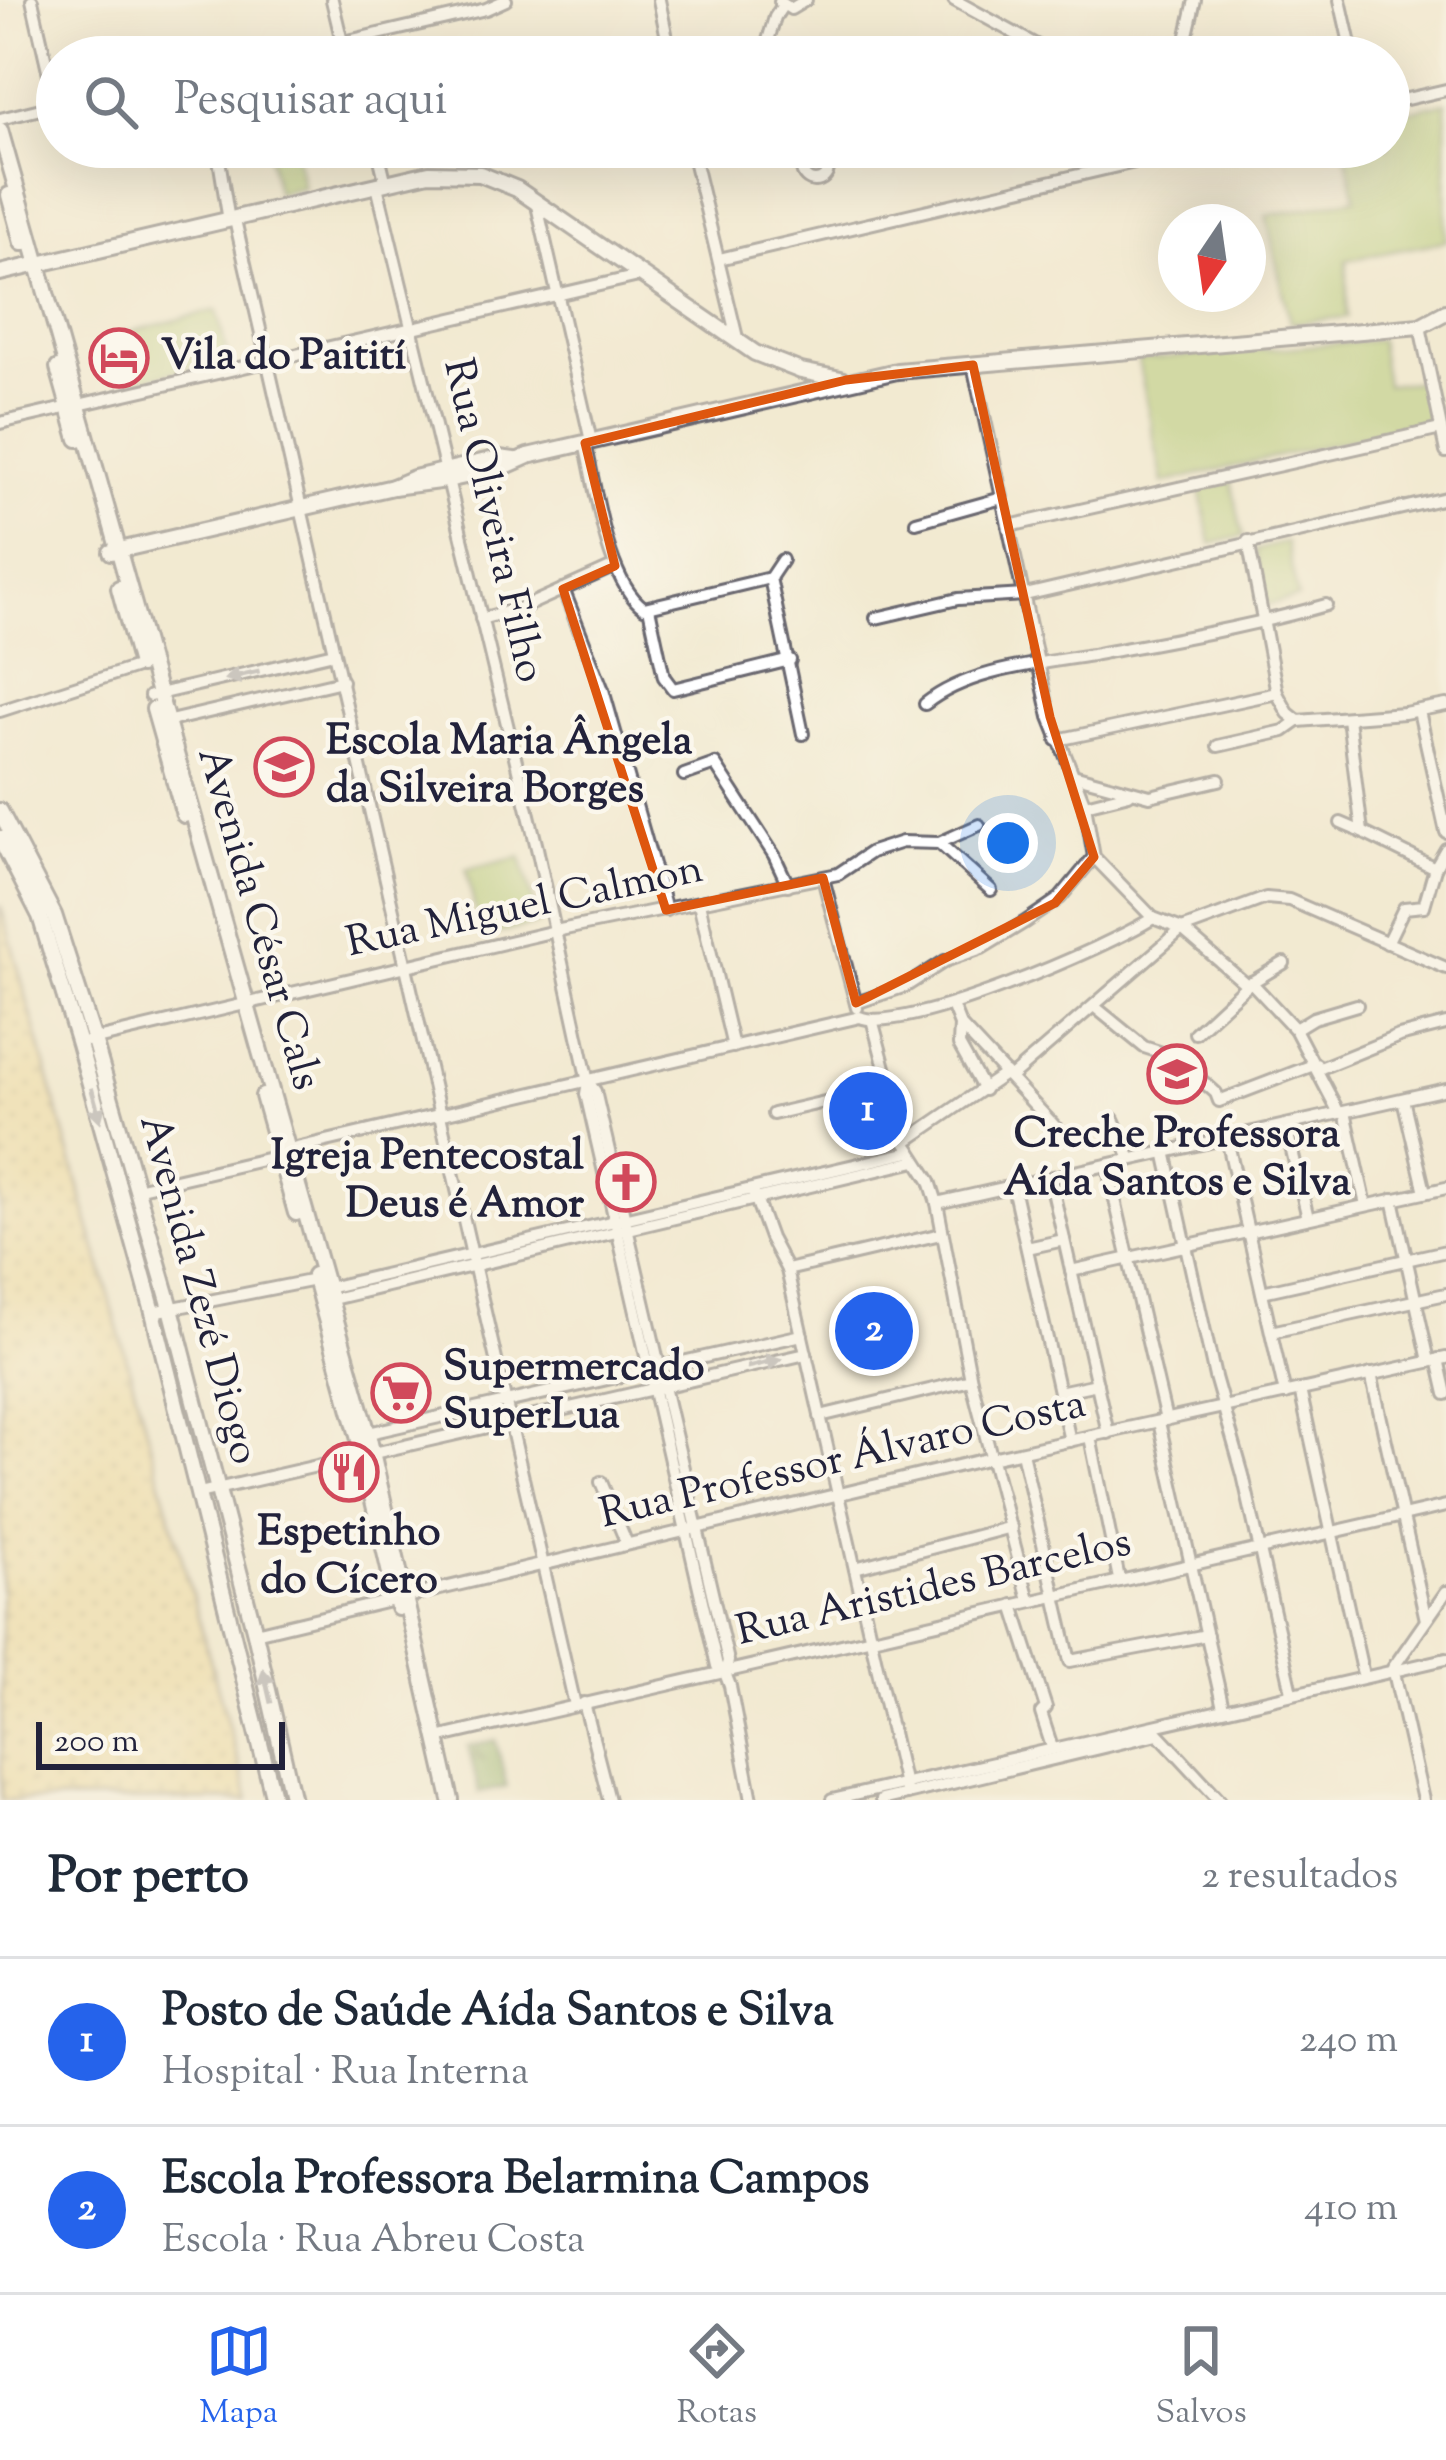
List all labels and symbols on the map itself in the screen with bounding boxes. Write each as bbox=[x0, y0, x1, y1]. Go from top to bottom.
north arrow bbox=[1158, 204, 1266, 312]
hotel icon: Vila do Paitití bbox=[88, 327, 150, 389]
place label: Vila do Paitití bbox=[161, 328, 406, 388]
street label: Rua Oliveira Filho bbox=[426, 353, 558, 689]
one-way arrow bbox=[222, 666, 260, 685]
place label: Escola Maria Ângela da Silveira Borges bbox=[326, 713, 693, 821]
school or university icon: Escola Maria Ângela da Silveira Borges bbox=[253, 736, 315, 798]
street label: Avenida César Cals bbox=[179, 741, 335, 1097]
your location bbox=[978, 813, 1038, 873]
street label: Rua Miguel Calmon bbox=[341, 841, 709, 975]
school or university icon: Creche Professora Aída Santos e Silva bbox=[1146, 1043, 1208, 1105]
pin: 1 bbox=[829, 1066, 907, 1156]
one-way arrow bbox=[87, 1087, 106, 1124]
place label: Creche Professora Aída Santos e Silva bbox=[1003, 1106, 1351, 1214]
street label: Avenida Zezé Diogo bbox=[121, 1109, 273, 1471]
place label: Igreja Pentecostal Deus é Amor bbox=[271, 1128, 584, 1236]
church icon: Igreja Pentecostal Deus é Amor bbox=[595, 1151, 657, 1213]
pin: 2 bbox=[835, 1286, 913, 1376]
place label: Supermercado SuperLua bbox=[443, 1339, 705, 1447]
one-way arrow bbox=[745, 1353, 782, 1372]
supermarket icon: Supermercado SuperLua bbox=[370, 1362, 432, 1424]
street label: Rua Professor Álvaro Costa bbox=[594, 1376, 1092, 1546]
restaurant icon: Espetinho do Cícero bbox=[318, 1441, 380, 1503]
place label: Espetinho do Cícero bbox=[258, 1504, 440, 1612]
street label: Rua Aristides Barcelos bbox=[731, 1514, 1137, 1664]
one-way arrow bbox=[257, 1666, 276, 1704]
scale bar bbox=[36, 1716, 285, 1769]

